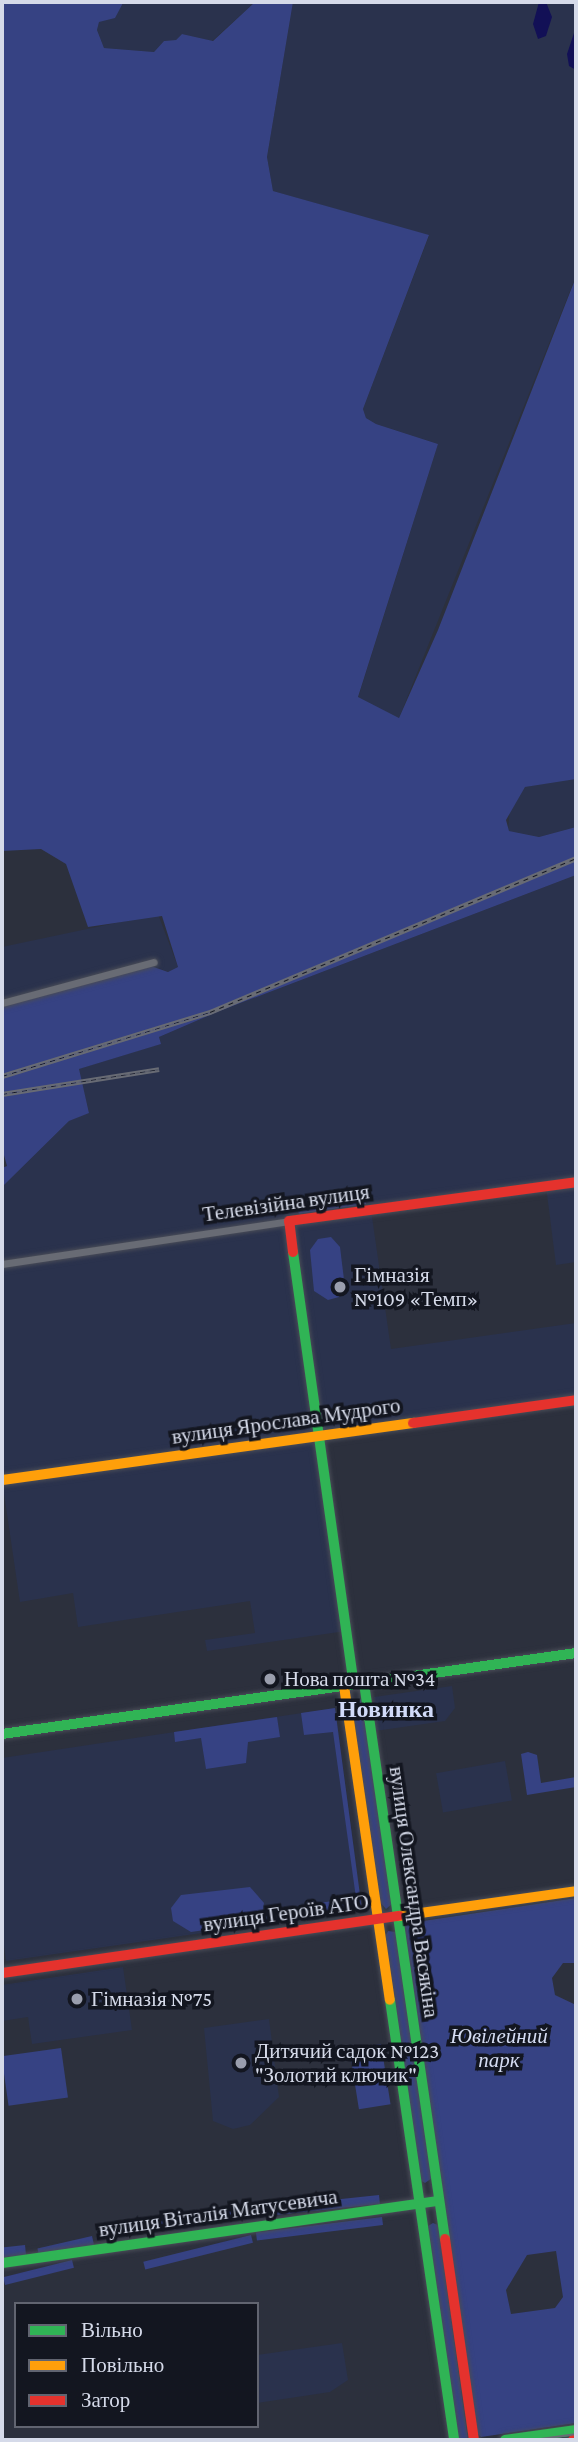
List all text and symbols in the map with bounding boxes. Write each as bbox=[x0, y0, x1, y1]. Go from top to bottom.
street label: Телевізійна вулиця bbox=[201, 1179, 371, 1227]
place label: Гімназія №109 «Темп» bbox=[354, 1262, 478, 1312]
marker: Гімназія №109 «Темп» bbox=[332, 1279, 348, 1295]
street label: вулиця Ярослава Мудрого bbox=[170, 1392, 402, 1450]
place label: Нова пошта №34 bbox=[284, 1666, 436, 1692]
marker: Нова пошта №34 bbox=[262, 1671, 278, 1687]
district label: Новинка bbox=[338, 1695, 434, 1723]
street label: вулиця Олександра Васякіна bbox=[384, 1765, 444, 2019]
street label: вулиця Героїв АТО bbox=[202, 1889, 370, 1937]
place label: Гімназія №75 bbox=[91, 1986, 212, 2012]
marker: Гімназія №75 bbox=[69, 1991, 85, 2007]
park label: Ювілейний парк bbox=[450, 2023, 548, 2073]
place label: Дитячий садок №123 "Золотий ключик" bbox=[255, 2038, 439, 2088]
marker: Дитячий садок №123 "Золотий ключик" bbox=[233, 2055, 249, 2071]
street label: вулиця Віталія Матусевича bbox=[97, 2184, 339, 2242]
legend bbox=[14, 2302, 259, 2428]
text: Вільно bbox=[81, 2318, 143, 2342]
text: Повільно bbox=[81, 2353, 164, 2377]
text: Затор bbox=[81, 2388, 130, 2412]

